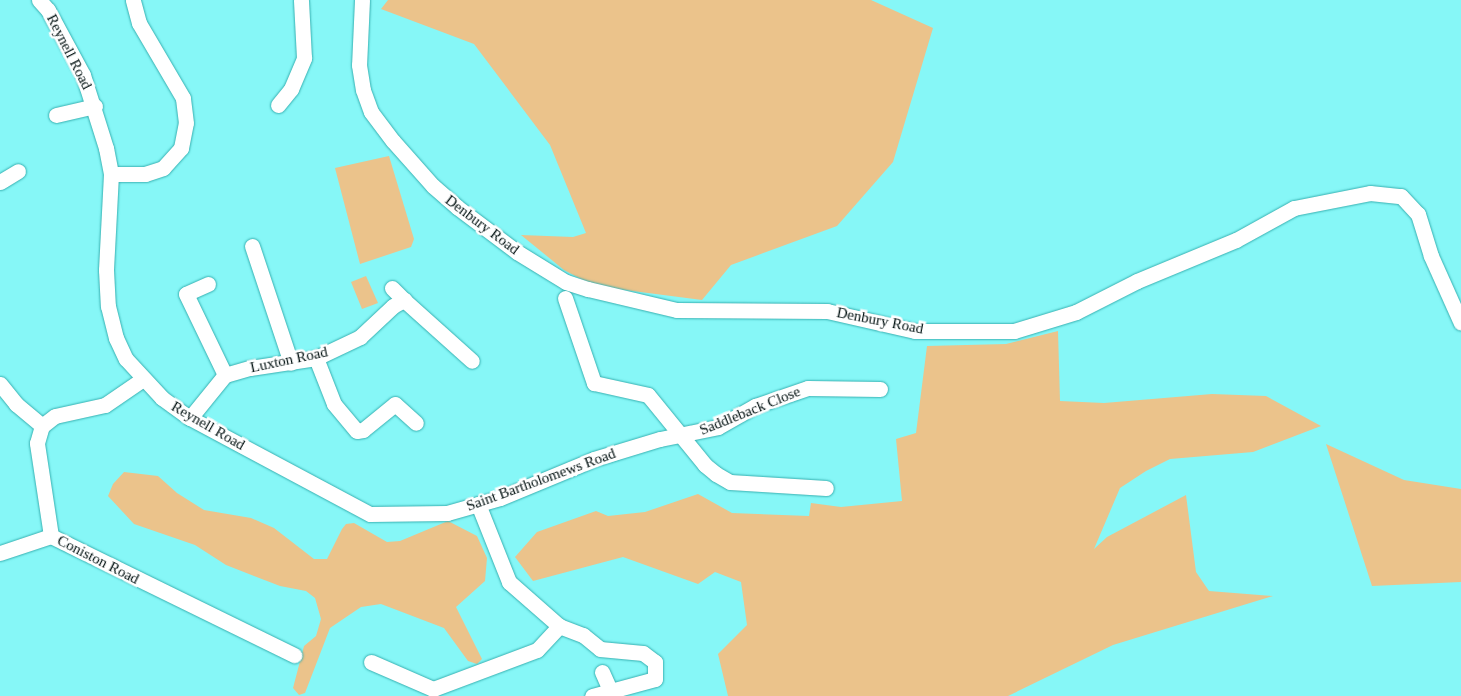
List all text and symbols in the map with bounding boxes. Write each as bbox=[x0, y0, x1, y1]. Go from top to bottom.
street label: Reynell Road bbox=[42, 11, 96, 93]
street label: Denbury Road bbox=[441, 191, 523, 259]
street label: Denbury Road bbox=[835, 304, 925, 338]
street label: Luxton Road bbox=[249, 343, 329, 377]
street label: Saddleback Close bbox=[697, 383, 803, 439]
street label: Reynell Road bbox=[168, 398, 248, 454]
street label: Saint Bartholomews Road bbox=[464, 445, 618, 515]
street label: Coniston Road bbox=[54, 532, 142, 588]

